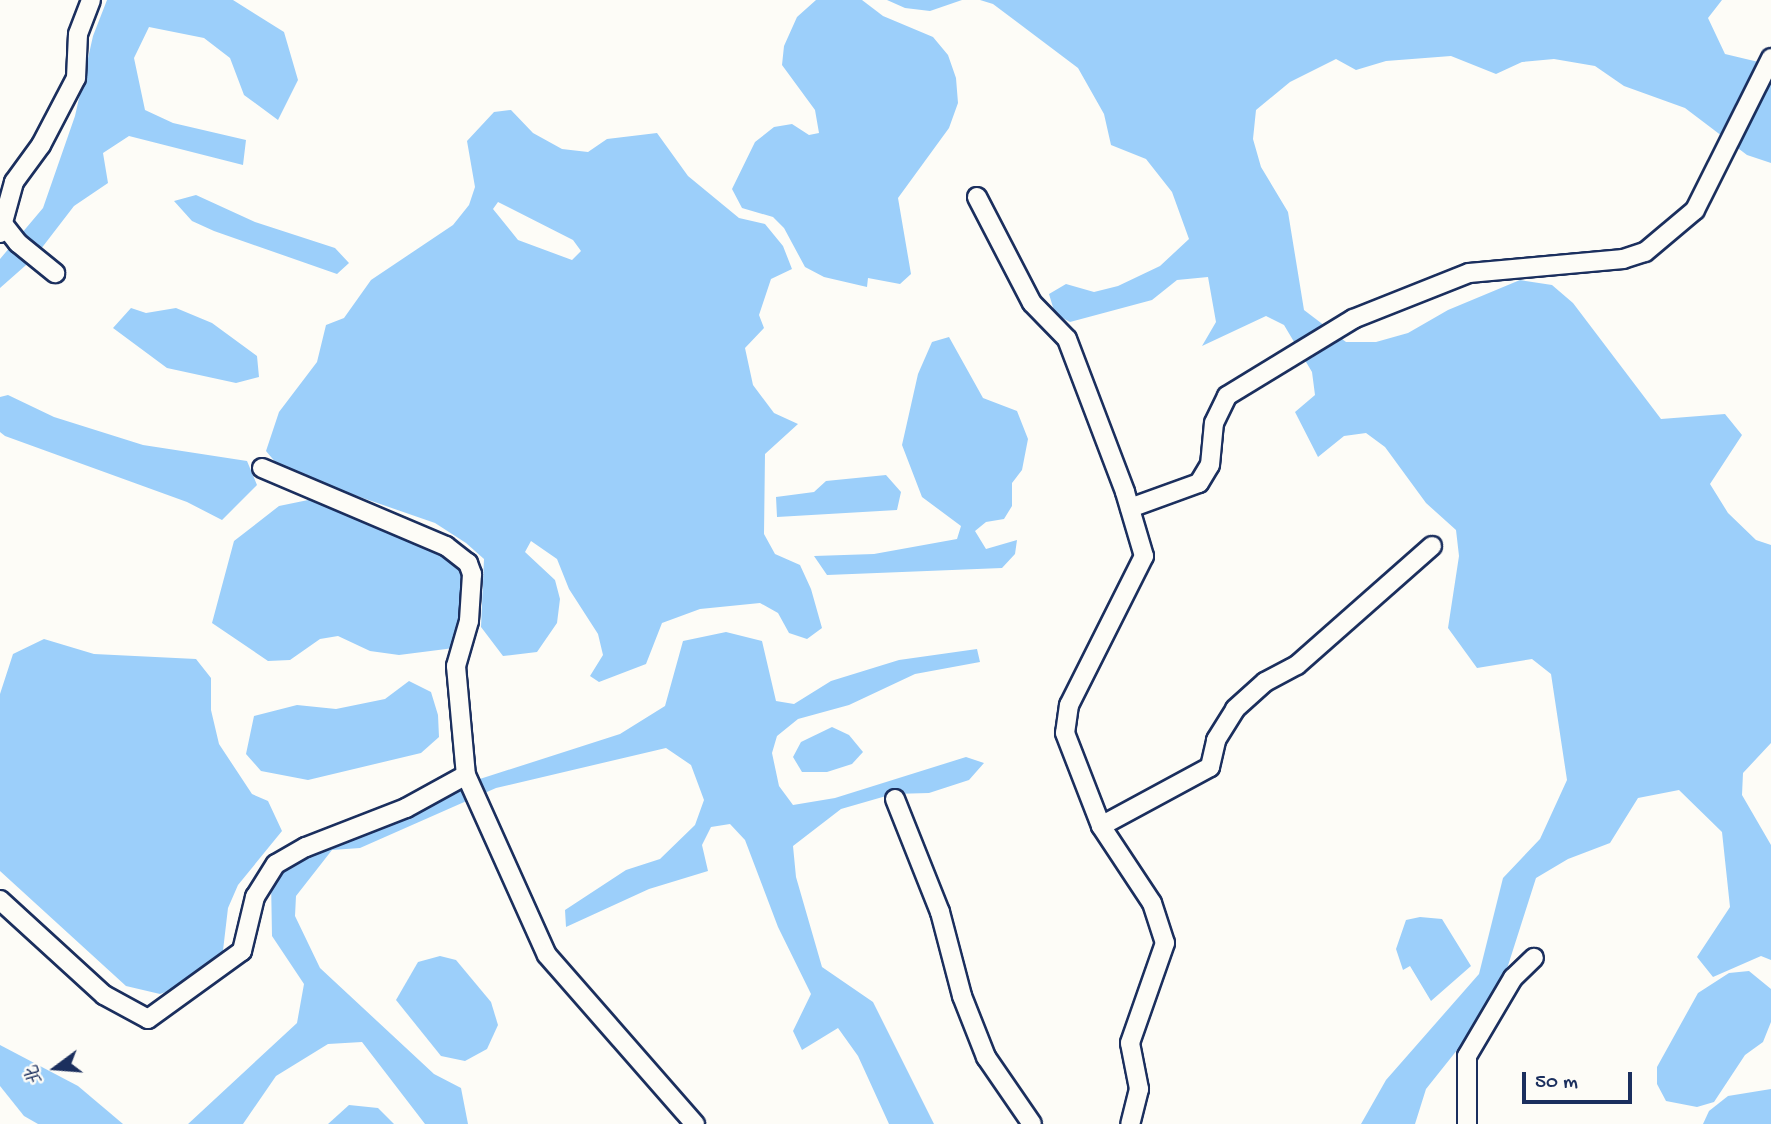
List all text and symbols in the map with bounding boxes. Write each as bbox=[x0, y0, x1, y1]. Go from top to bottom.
north arrow bbox=[21, 1033, 91, 1103]
scale bar bbox=[1526, 1058, 1636, 1102]
text: 北 bbox=[22, 1062, 49, 1086]
text: 50 m bbox=[1535, 1071, 1578, 1096]

